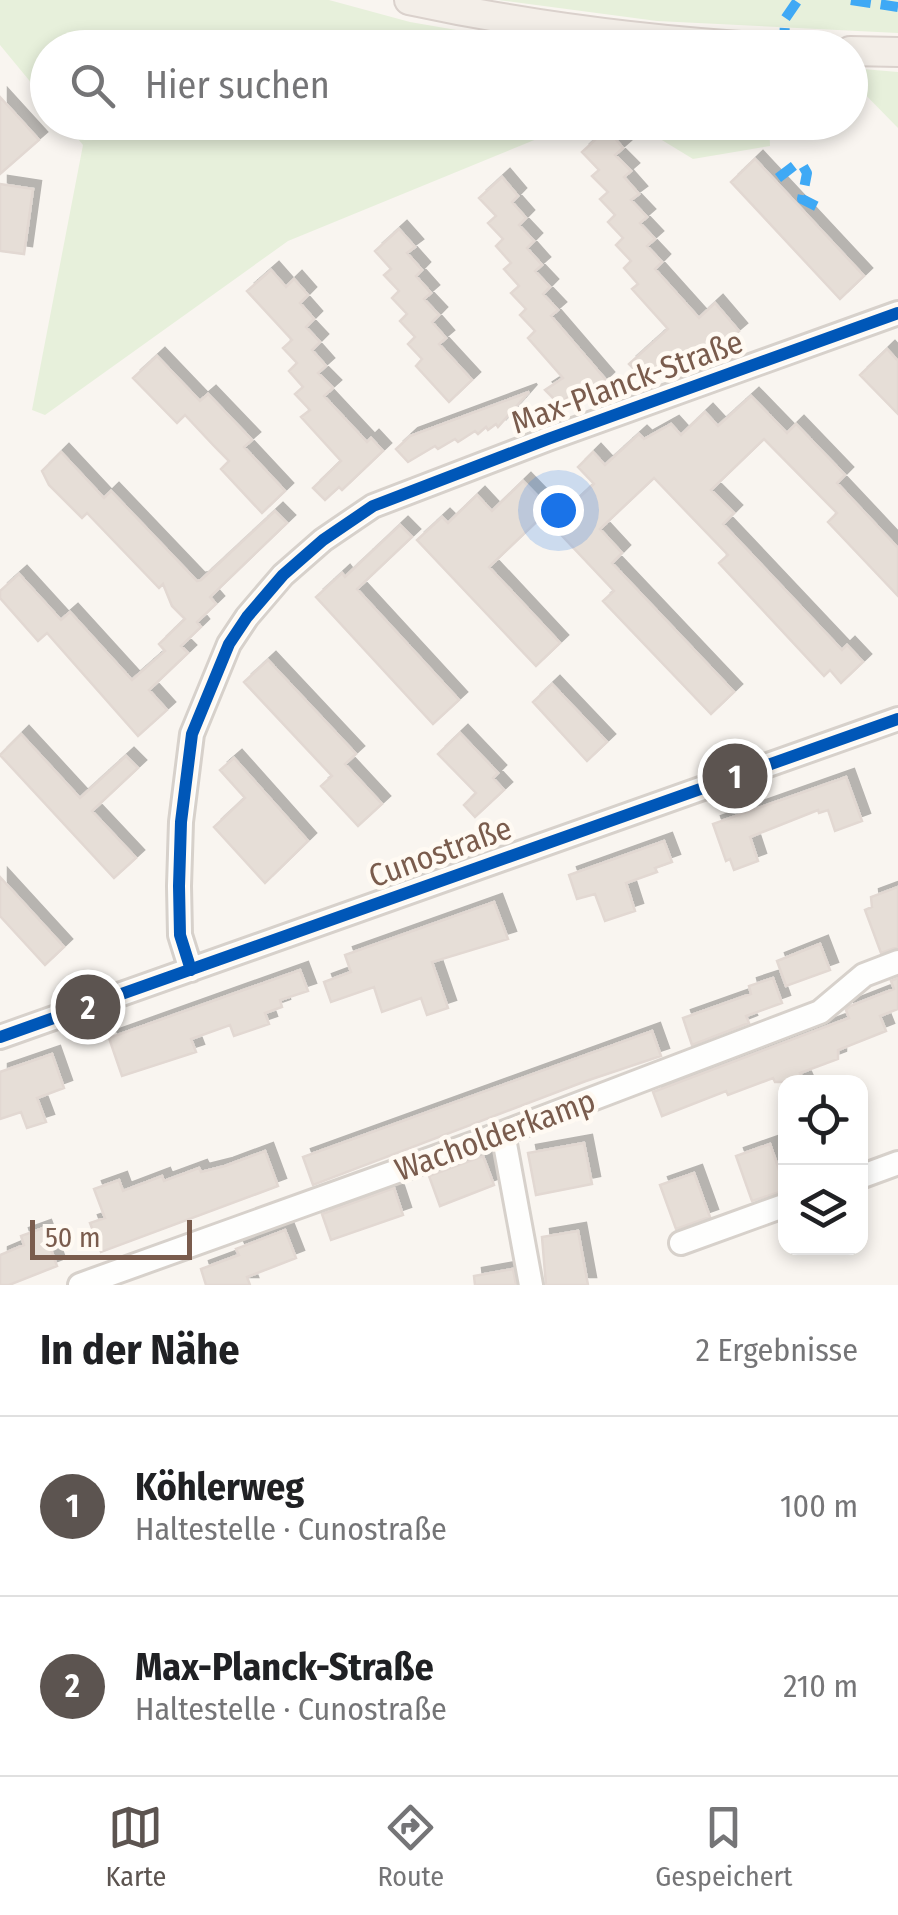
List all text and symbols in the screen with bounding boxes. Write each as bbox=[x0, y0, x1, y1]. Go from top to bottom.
search box bbox=[30, 30, 868, 140]
icon: search bbox=[65, 58, 120, 113]
text: Hier suchen bbox=[145, 62, 330, 108]
street label: Max-Planck-Straße bbox=[506, 322, 748, 442]
your location bbox=[533, 485, 584, 536]
pin: 1 bbox=[702, 738, 768, 814]
street label: Cunostraße bbox=[363, 809, 517, 895]
pin: 2 bbox=[56, 970, 120, 1044]
map controls bbox=[778, 1075, 868, 1255]
button: locate bbox=[778, 1075, 868, 1165]
street label: Wacholderkamp bbox=[390, 1081, 600, 1189]
button: layers bbox=[778, 1165, 868, 1255]
scale bar bbox=[30, 1215, 192, 1260]
text: 50 m bbox=[45, 1221, 101, 1254]
text: In der Nähe bbox=[40, 1325, 240, 1375]
text: 2 Ergebnisse bbox=[696, 1331, 858, 1369]
text: Köhlerweg bbox=[135, 1464, 304, 1510]
text: 1 bbox=[66, 1487, 79, 1525]
text: 100 m bbox=[780, 1487, 858, 1525]
text: Haltestelle · Cunostraße bbox=[135, 1510, 447, 1548]
text: Max-Planck-Straße bbox=[135, 1644, 434, 1690]
text: 2 bbox=[65, 1667, 80, 1705]
text: 210 m bbox=[783, 1667, 858, 1705]
text: Haltestelle · Cunostraße bbox=[135, 1690, 447, 1728]
tab: Karte bbox=[106, 1800, 166, 1893]
tab: Route bbox=[377, 1800, 444, 1893]
tab: Gespeichert bbox=[655, 1800, 792, 1893]

